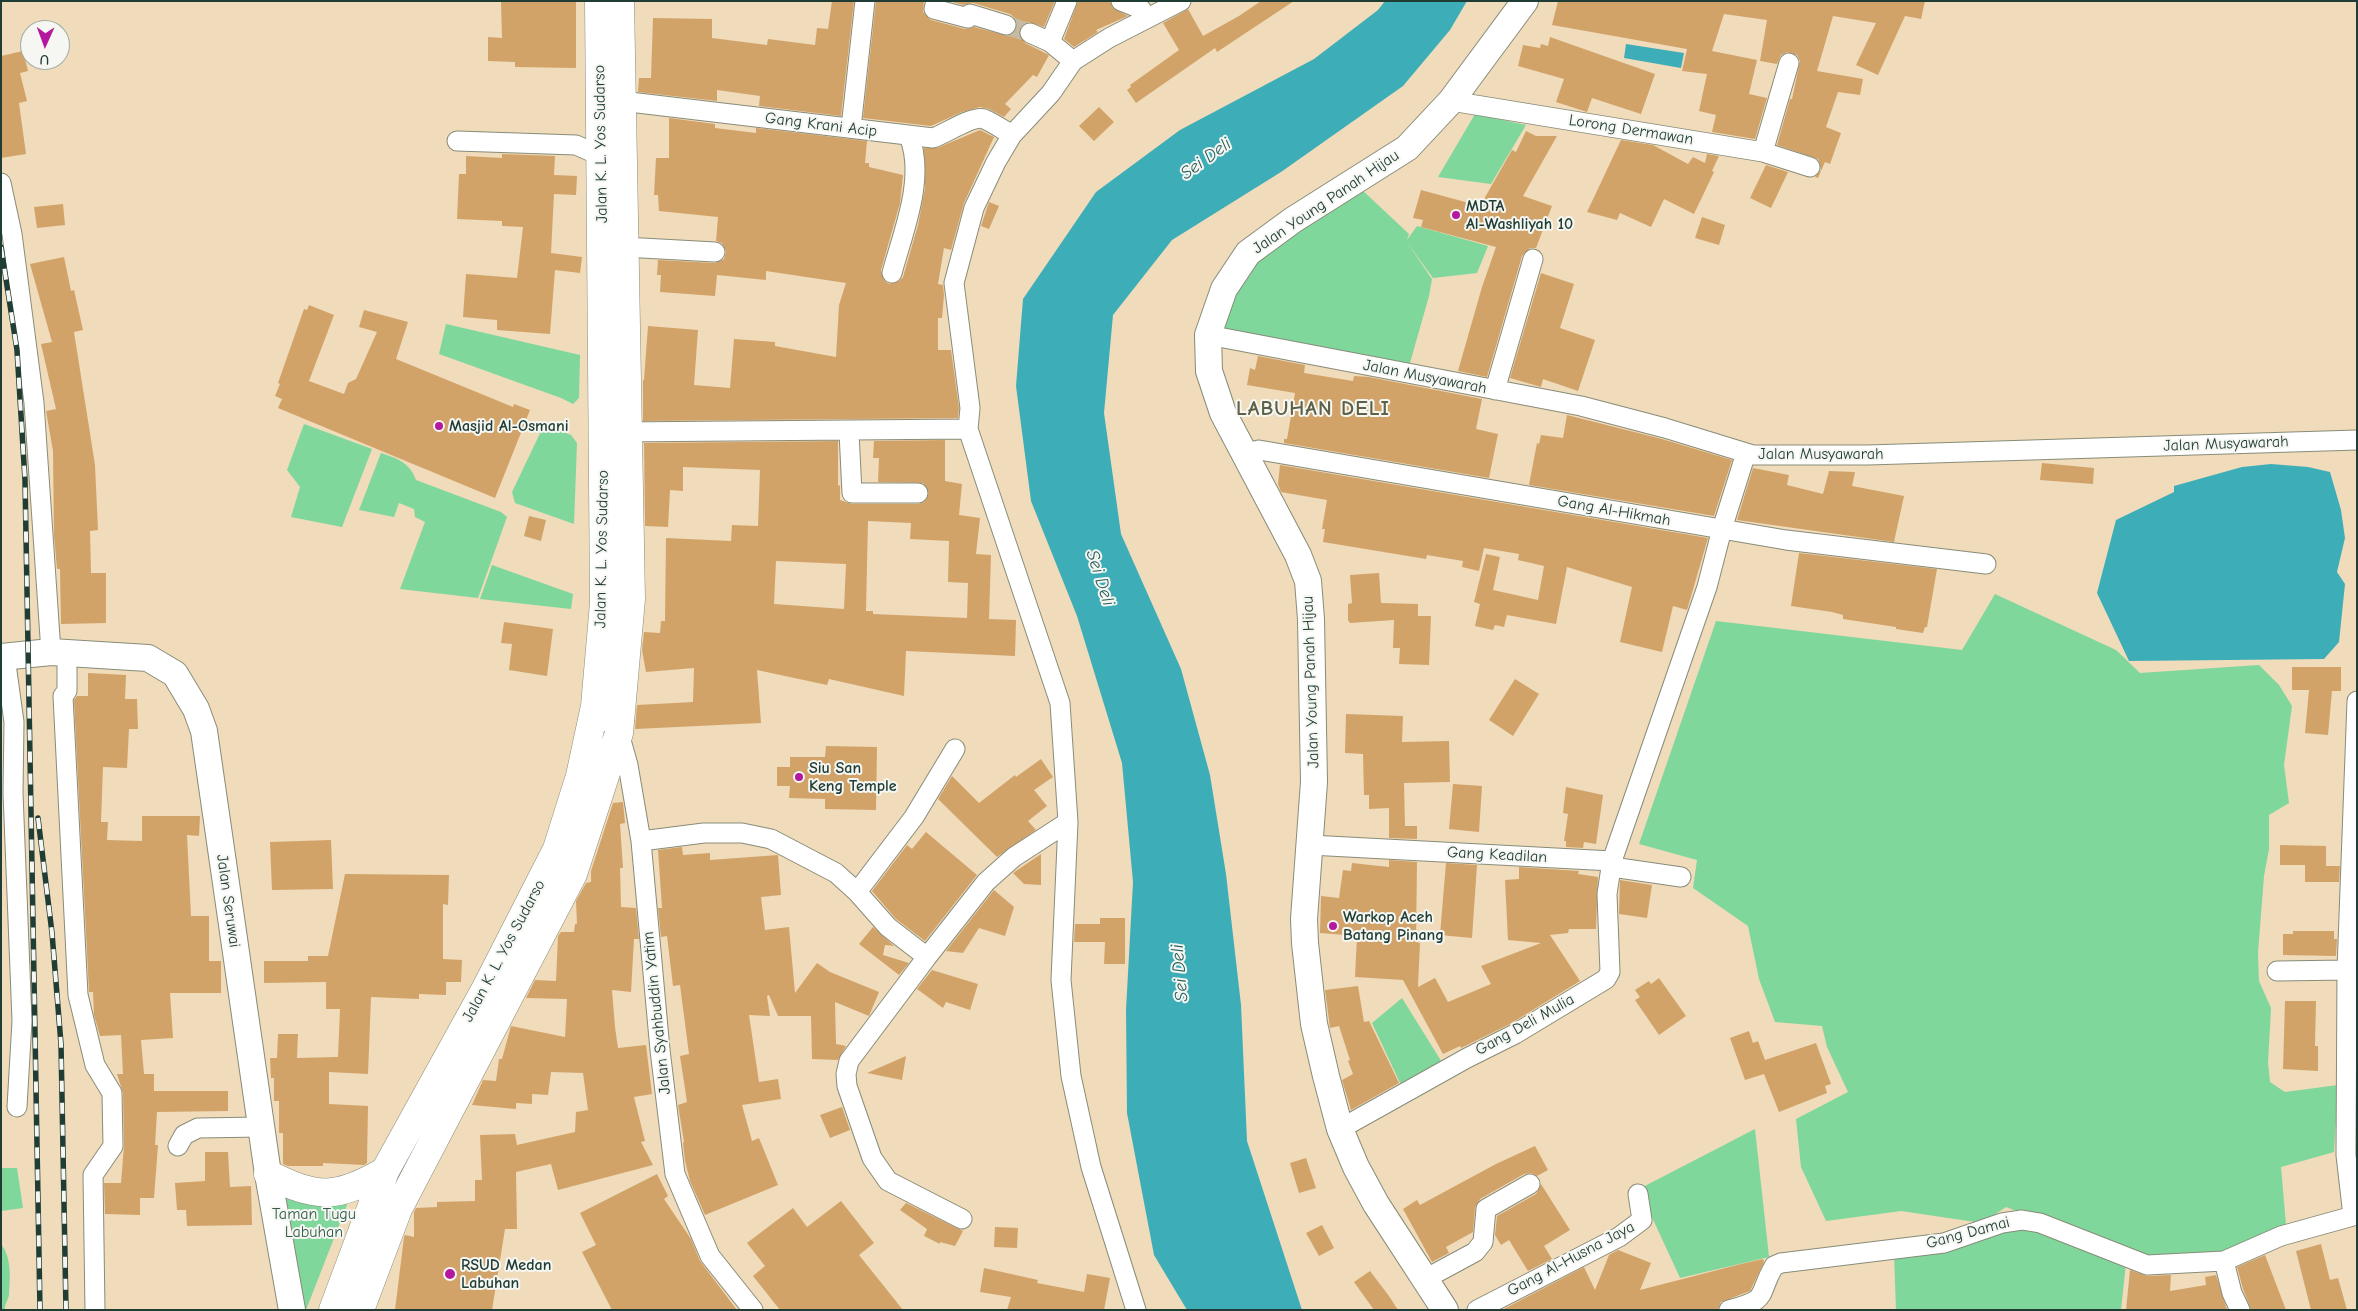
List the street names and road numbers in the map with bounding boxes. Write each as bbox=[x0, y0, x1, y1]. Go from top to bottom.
street label: Jalan K. L. Yos Sudarso bbox=[590, 65, 612, 223]
street label: Gang Krani Acip bbox=[764, 109, 878, 141]
street label: Lorong Dermawan bbox=[1567, 111, 1695, 149]
street label: Jalan Young Panah Hijau bbox=[1249, 146, 1403, 258]
street label: Jalan Musyawarah bbox=[1362, 356, 1488, 398]
street label: Jalan Musyawarah bbox=[2163, 432, 2289, 456]
street label: Jalan Musyawarah bbox=[1758, 444, 1884, 464]
street label: Jalan K. L. Yos Sudarso bbox=[591, 470, 613, 628]
street label: Gang Al-Hikmah bbox=[1556, 492, 1672, 530]
street label: Jalan Young Panah Hijau bbox=[1298, 596, 1324, 768]
street label: Gang Keadilan bbox=[1446, 843, 1548, 867]
street label: Jalan Seruwai bbox=[212, 853, 244, 949]
street label: Jalan K. L. Yos Sudarso bbox=[458, 877, 550, 1025]
street label: Jalan Syahbuddin Yatim bbox=[639, 931, 675, 1095]
street label: Gang Deli Mulia bbox=[1472, 990, 1578, 1060]
street label: Gang Damai bbox=[1924, 1213, 2012, 1253]
street label: Gang Al-Husna Jaya bbox=[1504, 1217, 1638, 1301]

